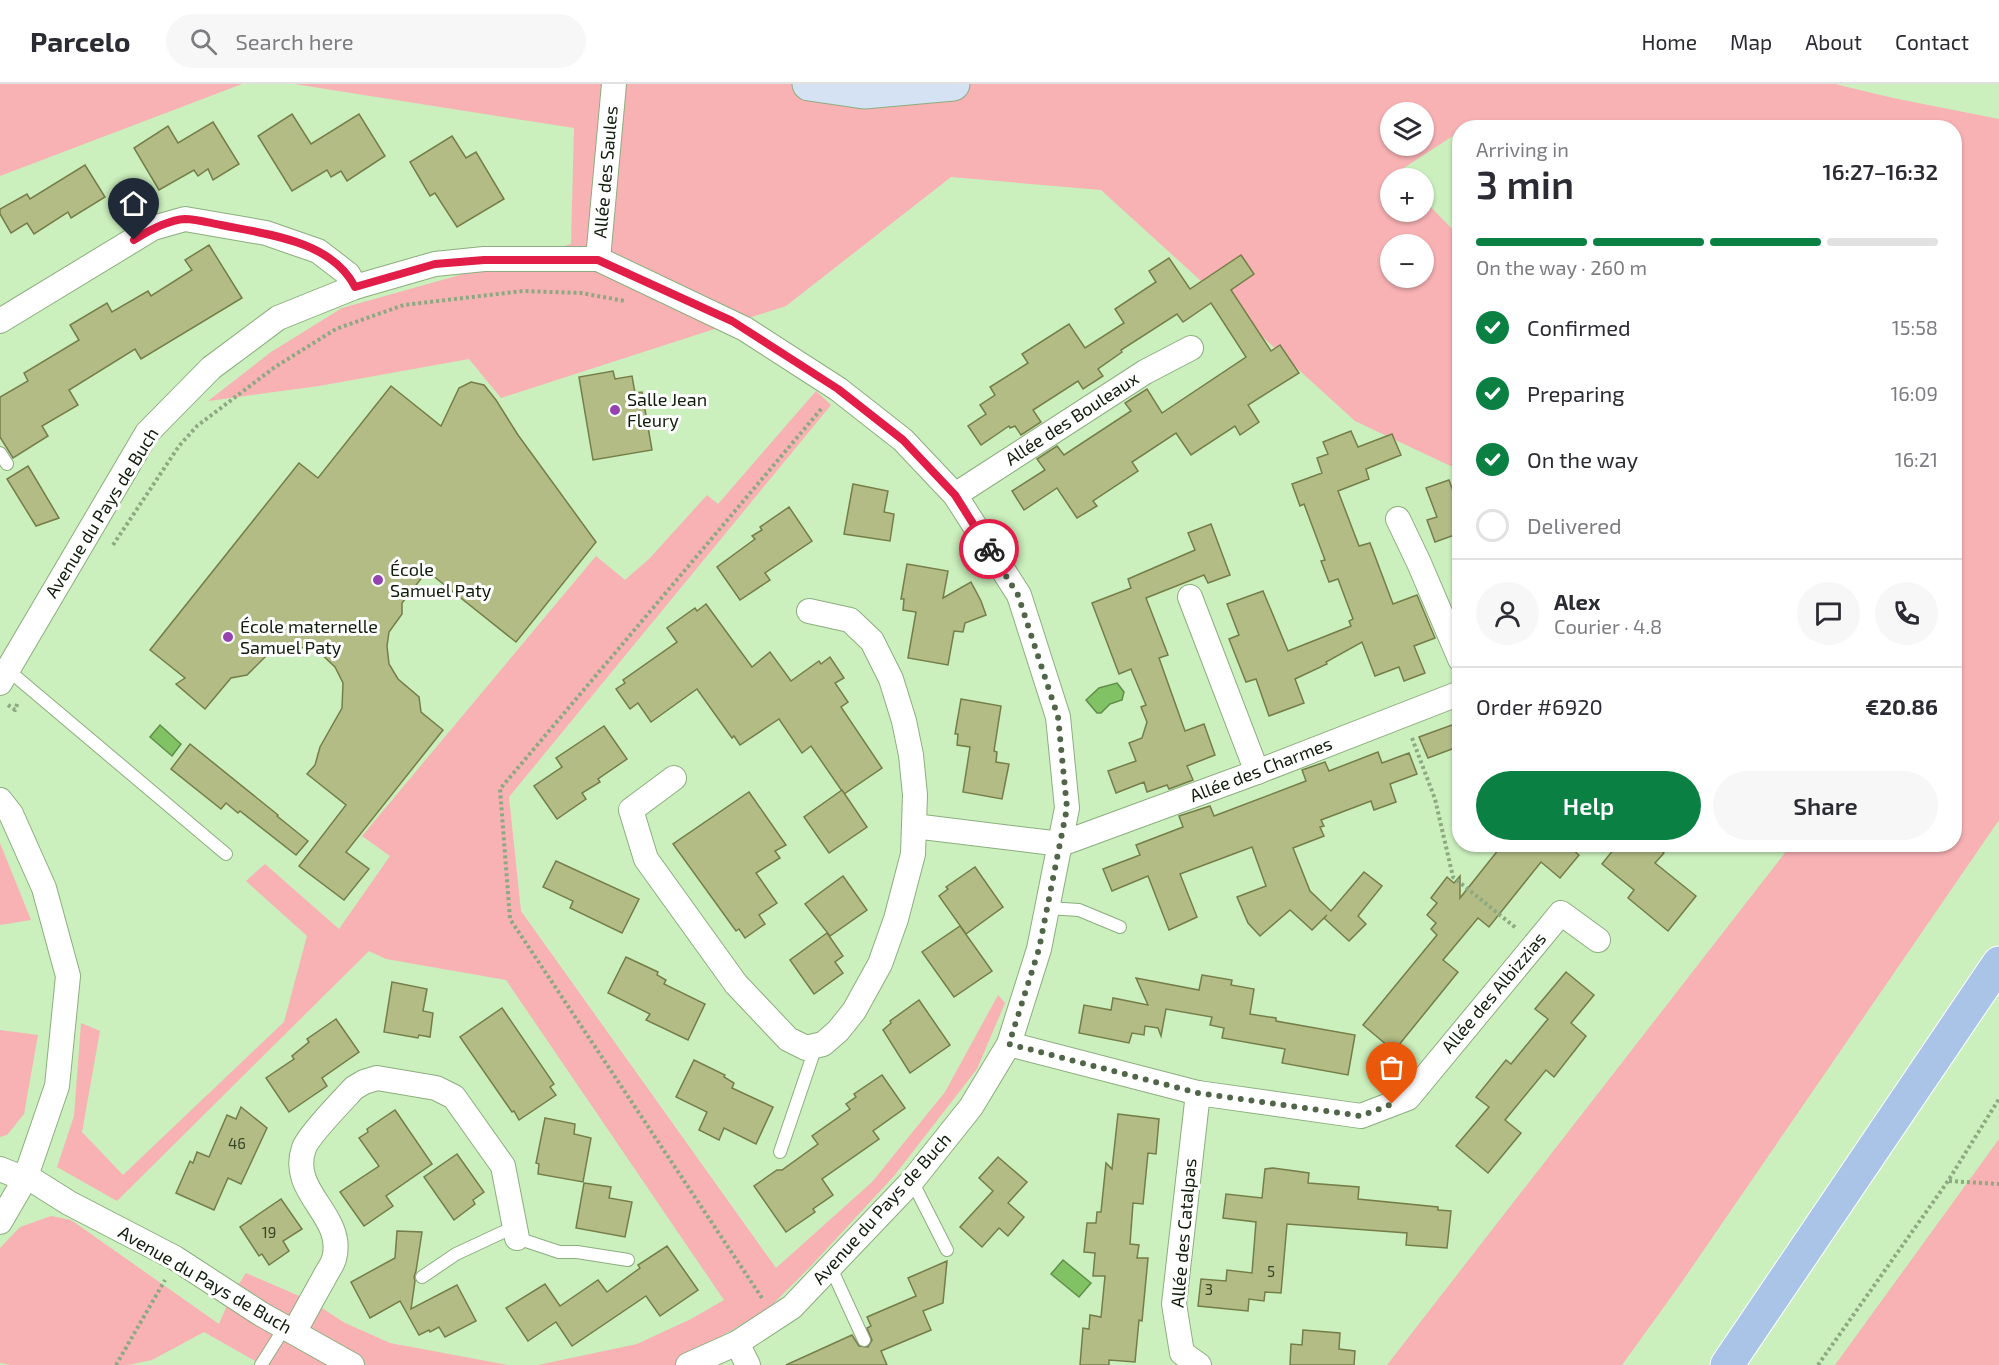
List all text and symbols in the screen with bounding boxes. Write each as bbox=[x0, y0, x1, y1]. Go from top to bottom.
search box bbox=[166, 14, 586, 68]
text: Parcelo bbox=[30, 24, 130, 58]
icon: search bbox=[187, 25, 220, 58]
text: Search here bbox=[235, 28, 354, 54]
text: Home bbox=[1641, 29, 1697, 54]
text: Map bbox=[1730, 29, 1772, 54]
text: About bbox=[1805, 29, 1862, 54]
text: Contact bbox=[1895, 29, 1969, 54]
map controls bbox=[1380, 102, 1434, 288]
button: layers bbox=[1380, 102, 1434, 156]
street label: Allée des Saules bbox=[588, 105, 622, 239]
text: Arriving in bbox=[1476, 137, 1569, 161]
text: 16:27–16:32 bbox=[1823, 158, 1938, 184]
text: 3 min bbox=[1476, 160, 1574, 207]
button: + bbox=[1380, 168, 1434, 222]
pin bbox=[108, 178, 159, 240]
icon: home bbox=[117, 187, 150, 220]
button: − bbox=[1380, 234, 1434, 288]
text: On the way · 260 m bbox=[1476, 255, 1647, 279]
icon: check bbox=[1476, 311, 1509, 344]
text: Confirmed bbox=[1527, 314, 1631, 340]
text: 15:58 bbox=[1892, 315, 1938, 339]
street label: Allée des Bouleaux bbox=[1001, 367, 1143, 470]
icon: check bbox=[1476, 377, 1509, 410]
text: Preparing bbox=[1527, 380, 1625, 406]
text: 16:09 bbox=[1890, 381, 1938, 405]
place label: Salle Jean Fleury bbox=[627, 388, 707, 431]
marker: Salle Jean Fleury bbox=[608, 403, 622, 417]
street label: Avenue du Pays de Buch bbox=[40, 423, 163, 602]
icon: check bbox=[1476, 443, 1509, 476]
text: On the way bbox=[1527, 446, 1638, 472]
text: 16:21 bbox=[1895, 447, 1938, 471]
text: Delivered bbox=[1527, 512, 1622, 538]
courier bbox=[959, 519, 1019, 579]
icon: bike bbox=[973, 533, 1006, 566]
place label: École Samuel Paty bbox=[390, 558, 492, 601]
marker: École Samuel Paty bbox=[371, 573, 385, 587]
button: person bbox=[1476, 582, 1539, 645]
button: chat bbox=[1797, 582, 1860, 645]
button: phone bbox=[1875, 582, 1938, 645]
text: Alex bbox=[1554, 588, 1600, 614]
text: Courier · 4.8 bbox=[1554, 614, 1662, 638]
place label: École maternelle Samuel Paty bbox=[240, 615, 378, 658]
marker: École maternelle Samuel Paty bbox=[221, 630, 235, 644]
text: Order #6920 bbox=[1476, 693, 1603, 719]
text: €20.86 bbox=[1865, 693, 1938, 719]
street label: Allée des Charmes bbox=[1186, 732, 1335, 806]
button: Help bbox=[1476, 771, 1701, 840]
button: Share bbox=[1713, 771, 1938, 840]
street label: Allée des Albizzias bbox=[1436, 927, 1550, 1057]
pin bbox=[1366, 1042, 1417, 1104]
icon: bag bbox=[1375, 1051, 1408, 1084]
street label: Avenue du Pays de Buch bbox=[807, 1128, 955, 1289]
house number: 46 bbox=[228, 1134, 246, 1152]
street label: Allée des Catalpas bbox=[1166, 1157, 1201, 1309]
street label: Avenue du Pays de Buch bbox=[115, 1220, 296, 1338]
house number: 19 bbox=[262, 1223, 276, 1241]
house number: 5 bbox=[1267, 1262, 1275, 1280]
house number: 3 bbox=[1205, 1280, 1213, 1298]

